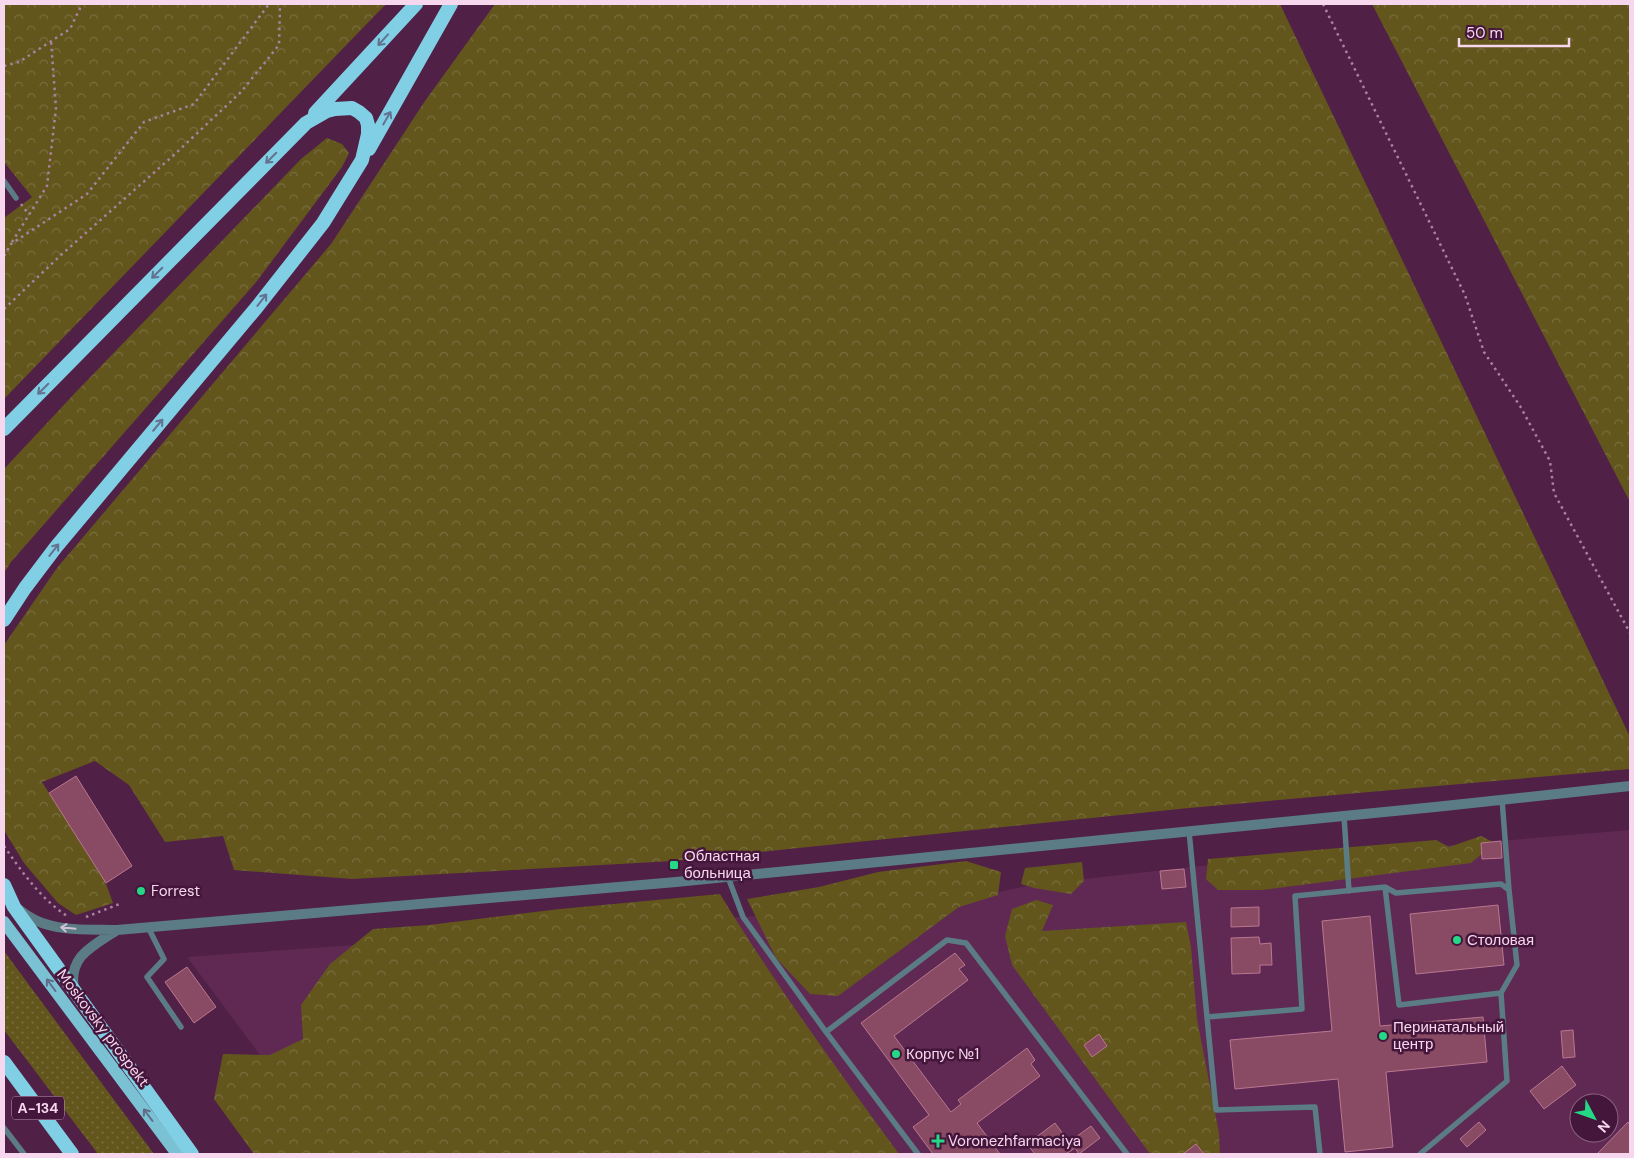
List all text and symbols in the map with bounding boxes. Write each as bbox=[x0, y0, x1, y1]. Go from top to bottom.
scale bar bbox=[1459, 15, 1569, 47]
text: 50 m bbox=[1466, 23, 1503, 43]
one-way arrow bbox=[377, 34, 389, 47]
one-way arrow bbox=[382, 112, 392, 126]
one-way arrow bbox=[265, 151, 277, 164]
one-way arrow bbox=[151, 267, 163, 280]
one-way arrow bbox=[257, 294, 268, 307]
one-way arrow bbox=[37, 383, 49, 395]
one-way arrow bbox=[153, 418, 164, 431]
one-way arrow bbox=[49, 544, 60, 557]
place label: Областная больница bbox=[684, 846, 760, 883]
marker: Областная больница bbox=[668, 859, 680, 871]
place label: Forrest bbox=[151, 881, 200, 901]
marker: Forrest bbox=[135, 885, 147, 897]
one-way arrow bbox=[60, 923, 76, 933]
place label: Столовая bbox=[1467, 930, 1534, 950]
marker: Столовая bbox=[1451, 934, 1463, 946]
street label: Moskovsky prospekt bbox=[52, 965, 154, 1091]
one-way arrow bbox=[46, 978, 56, 992]
place label: Перинатальный центр bbox=[1393, 1017, 1504, 1054]
marker: Перинатальный центр bbox=[1377, 1030, 1389, 1042]
place label: Корпус №1 bbox=[906, 1044, 979, 1064]
marker: Корпус №1 bbox=[890, 1048, 902, 1060]
north arrow bbox=[1569, 1093, 1619, 1143]
road number: А-134 bbox=[12, 1096, 64, 1120]
one-way arrow bbox=[142, 1109, 153, 1122]
text: N bbox=[1594, 1117, 1614, 1136]
place label: Voronezhfarmaciya bbox=[948, 1131, 1081, 1151]
marker: Voronezhfarmaciya bbox=[932, 1135, 944, 1147]

